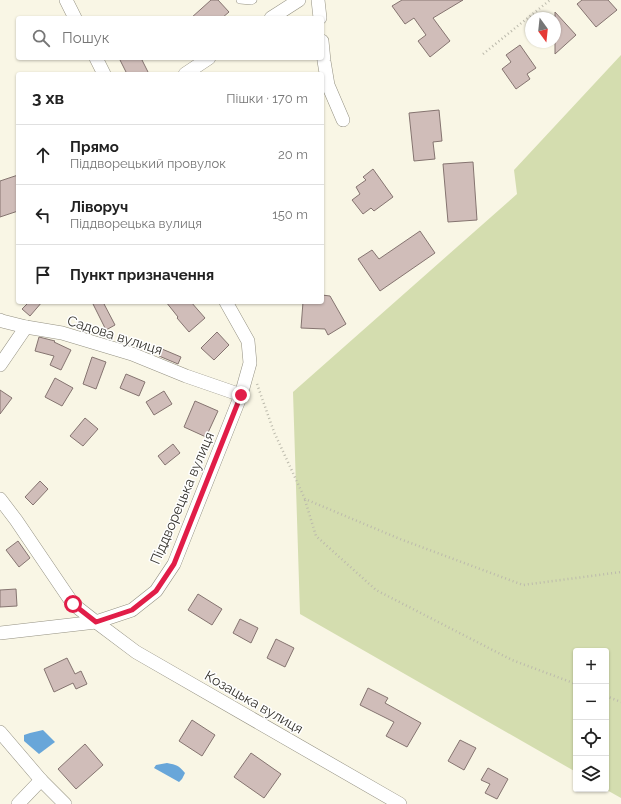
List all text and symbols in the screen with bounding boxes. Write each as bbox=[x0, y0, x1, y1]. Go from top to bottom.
north arrow bbox=[525, 12, 561, 48]
search box bbox=[16, 16, 324, 60]
icon: search bbox=[30, 27, 52, 49]
text: Пошук bbox=[62, 29, 110, 47]
text: 3 хв bbox=[32, 88, 64, 108]
text: Пішки · 170 m bbox=[226, 91, 308, 106]
text: Прямо bbox=[70, 138, 119, 156]
icon: ahead bbox=[32, 144, 54, 166]
text: 20 m bbox=[278, 147, 308, 162]
text: Піддворецький провулок bbox=[70, 156, 226, 171]
text: Ліворуч bbox=[70, 198, 128, 216]
icon: left bbox=[32, 204, 54, 226]
text: 150 m bbox=[272, 207, 308, 222]
text: Піддворецька вулиця bbox=[70, 216, 202, 231]
icon: arrive bbox=[32, 264, 54, 286]
text: Пункт призначення bbox=[70, 266, 214, 284]
street label: Садова вулиця bbox=[65, 312, 165, 358]
route end bbox=[232, 386, 250, 404]
street label: Піддворецька вулиця bbox=[147, 429, 217, 567]
route start bbox=[64, 595, 82, 613]
map controls bbox=[573, 648, 609, 792]
button: + bbox=[573, 648, 609, 684]
street label: Козацька вулиця bbox=[202, 667, 306, 737]
button: − bbox=[573, 684, 609, 720]
button: locate bbox=[573, 720, 609, 756]
button: layers bbox=[573, 756, 609, 792]

